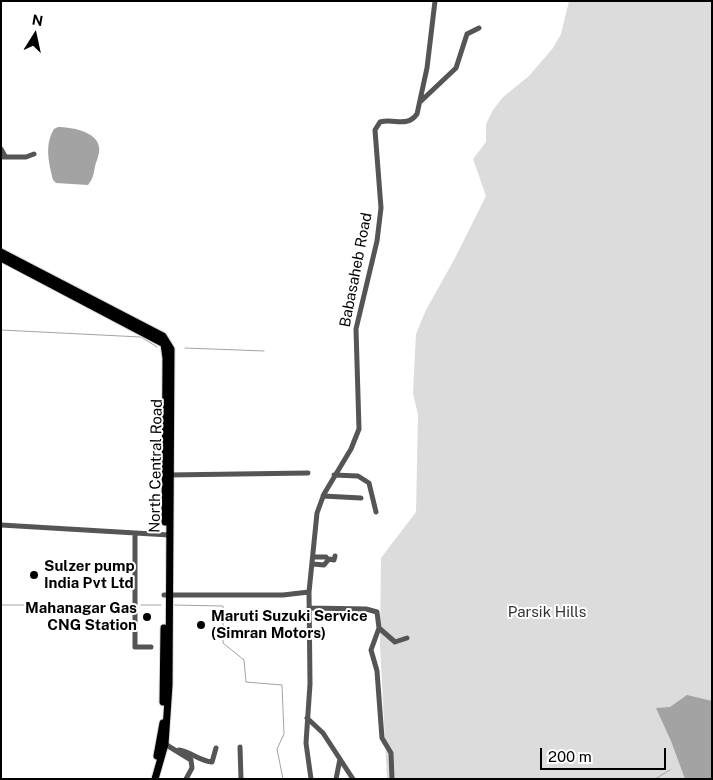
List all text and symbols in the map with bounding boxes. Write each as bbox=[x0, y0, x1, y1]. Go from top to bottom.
north arrow bbox=[10, 10, 60, 60]
text: N bbox=[31, 11, 44, 29]
street label: Babasaheb Road bbox=[336, 211, 376, 329]
street label: North Central Road bbox=[146, 399, 166, 533]
place label: Sulzer pump India Pvt Ltd bbox=[44, 557, 135, 592]
marker: Sulzer pump India Pvt Ltd bbox=[28, 569, 40, 581]
place label: Mahanagar Gas CNG Station bbox=[25, 599, 137, 634]
park label: Parsik Hills bbox=[508, 603, 586, 621]
place label: Maruti Suzuki Service (Simran Motors) bbox=[211, 607, 368, 642]
marker: Mahanagar Gas CNG Station bbox=[141, 611, 153, 623]
marker: Maruti Suzuki Service (Simran Motors) bbox=[195, 619, 207, 631]
scale bar bbox=[543, 738, 669, 770]
text: 200 m bbox=[548, 748, 592, 765]

